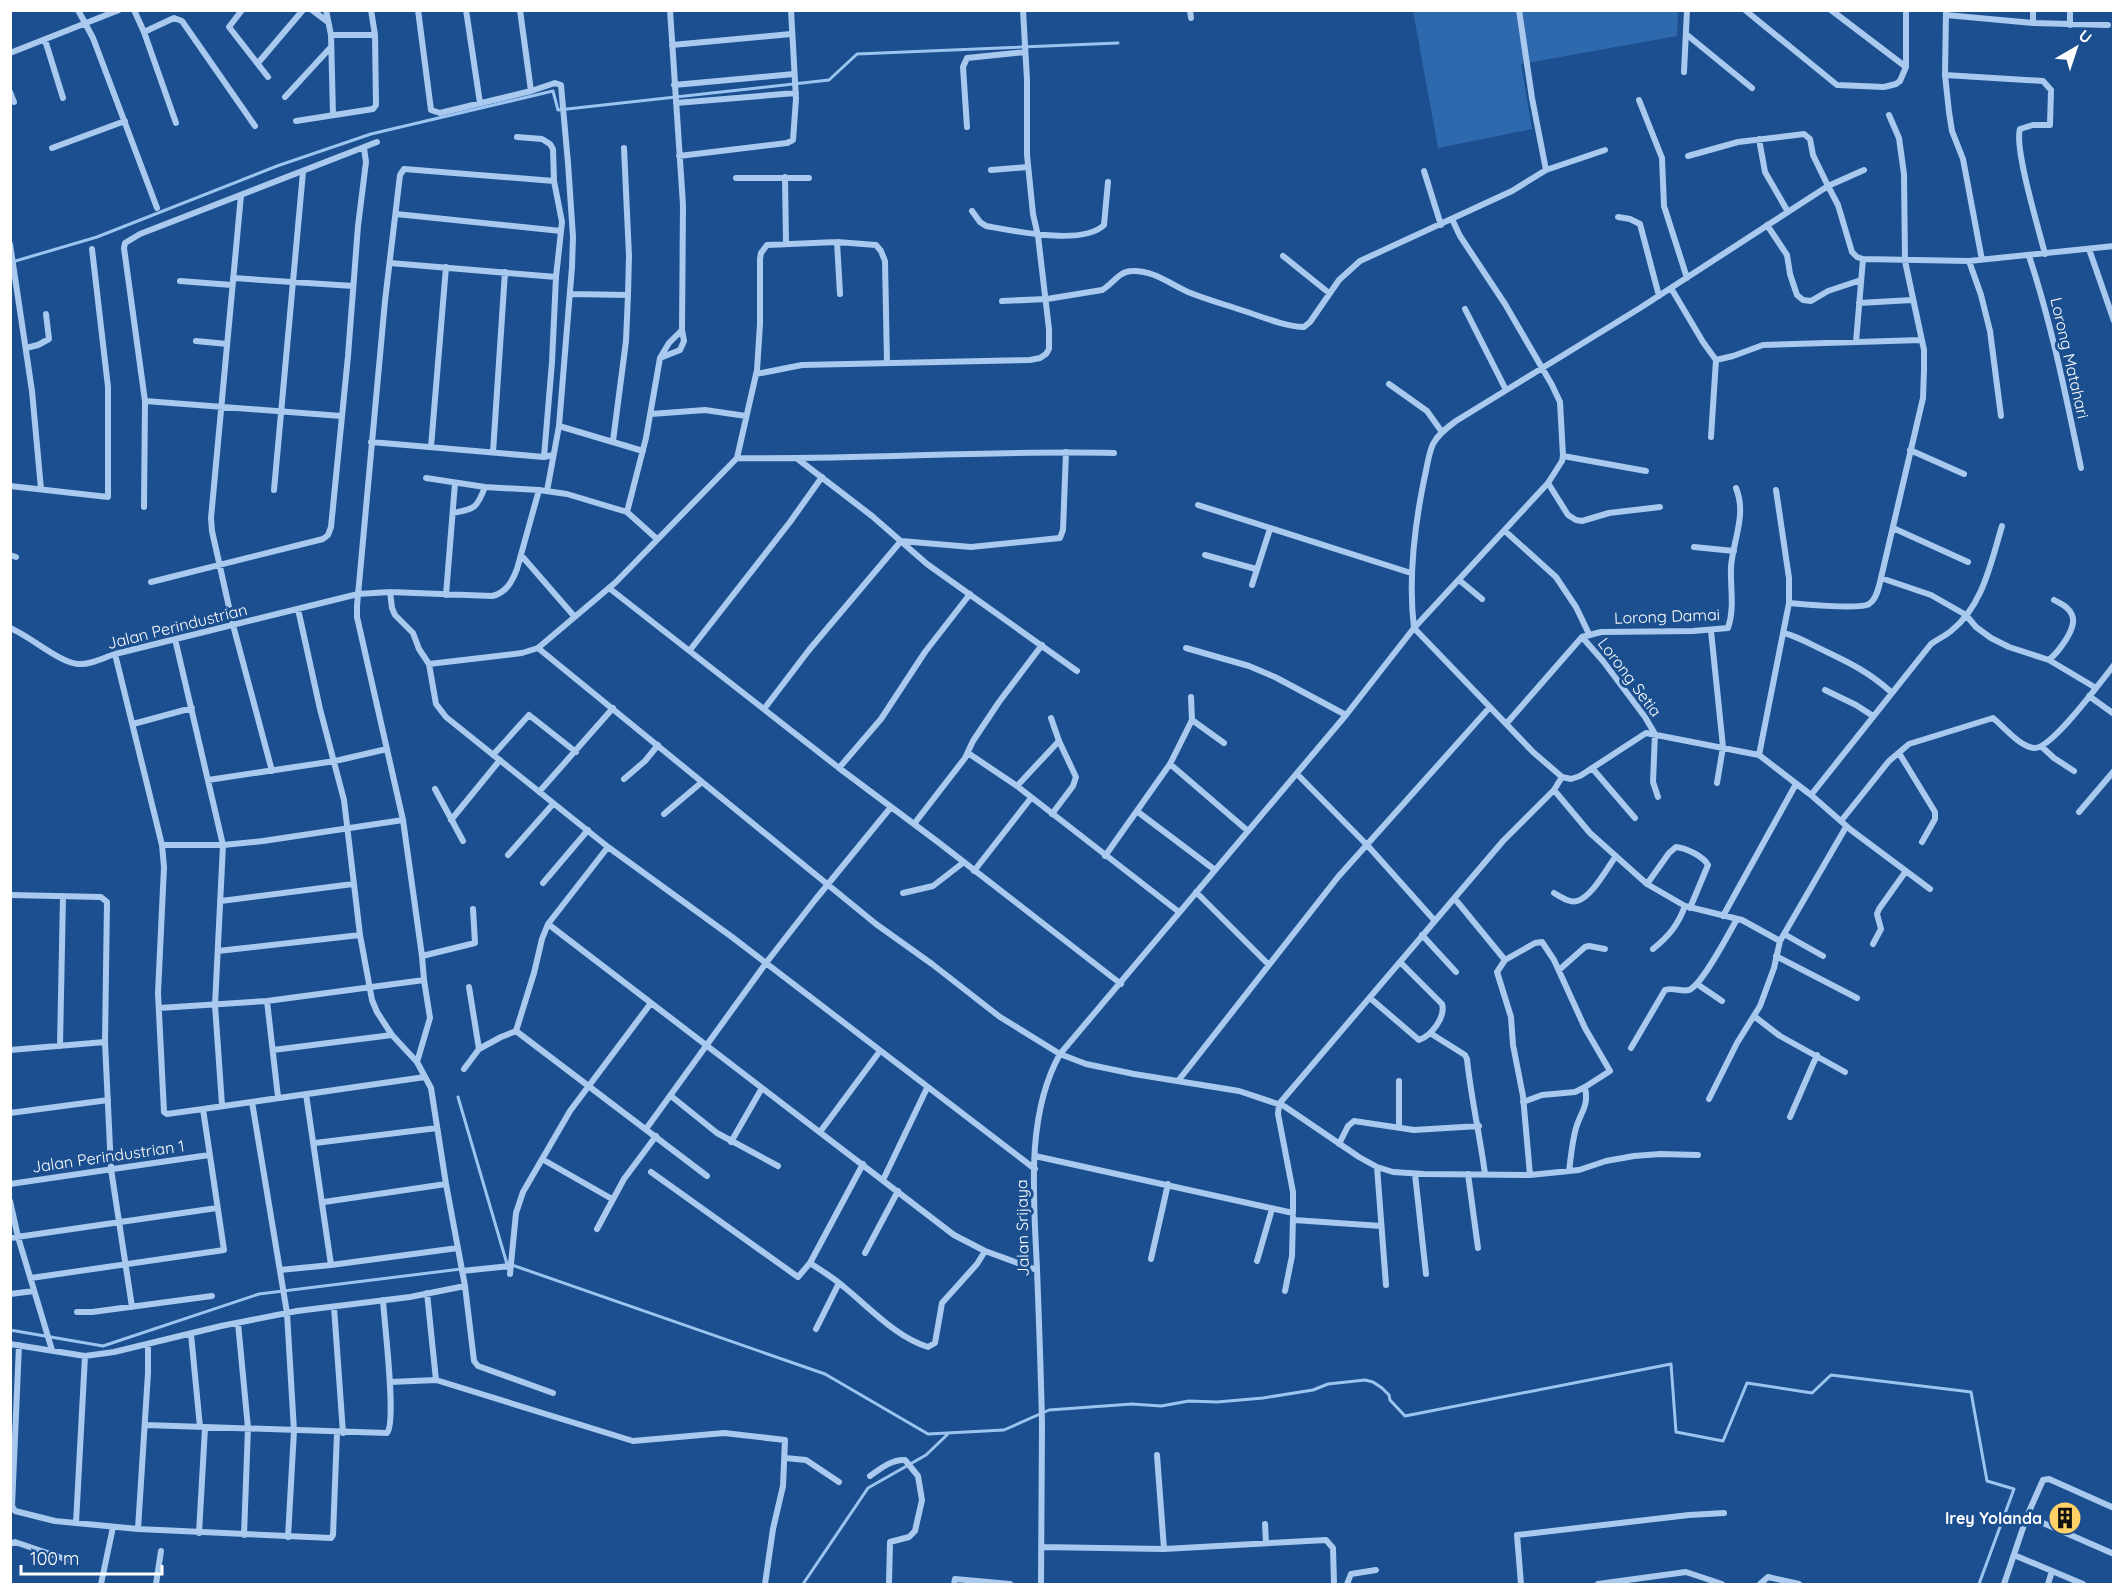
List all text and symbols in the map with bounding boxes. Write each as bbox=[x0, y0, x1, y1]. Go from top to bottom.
north arrow bbox=[2046, 18, 2106, 78]
text: U bbox=[2075, 25, 2096, 48]
street label: Lorong Matahari bbox=[2046, 295, 2094, 421]
street label: Jalan Perindustrian bbox=[105, 599, 249, 653]
street label: Lorong Damai bbox=[1614, 604, 1720, 628]
street label: Lorong Setia bbox=[1594, 634, 1666, 720]
street label: Jalan Perindustrian 1 bbox=[30, 1135, 186, 1177]
street label: Jalan Srijaya bbox=[1011, 1179, 1033, 1277]
building icon: Irey Yolanda bbox=[2047, 1500, 2083, 1536]
place label: Irey Yolanda bbox=[1945, 1508, 2042, 1528]
scale bar bbox=[21, 1538, 162, 1576]
text: 100 m bbox=[30, 1547, 79, 1570]

